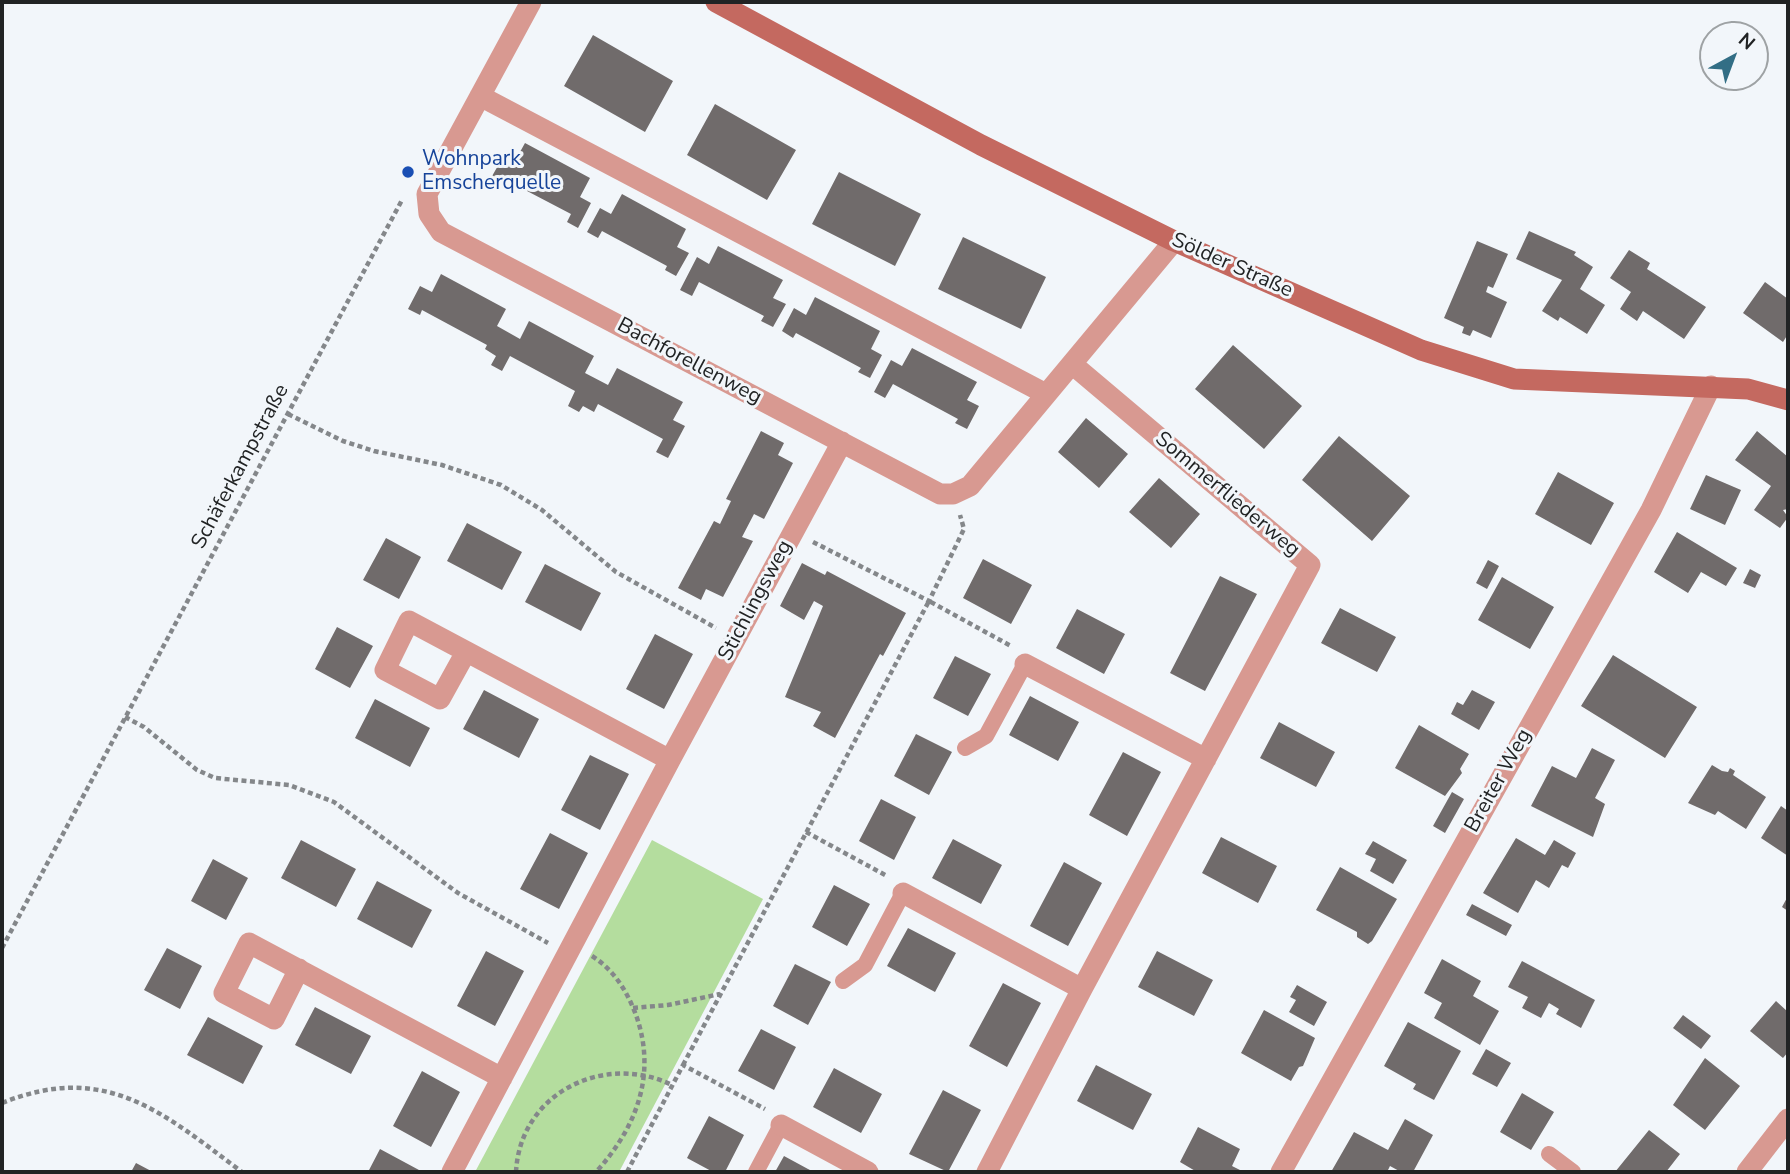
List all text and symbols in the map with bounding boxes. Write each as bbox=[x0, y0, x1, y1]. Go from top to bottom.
north arrow bbox=[1699, 21, 1769, 91]
text: N bbox=[1733, 27, 1760, 56]
place label: Wohnpark Emscherquelle bbox=[422, 147, 561, 197]
marker: Wohnpark Emscherquelle bbox=[400, 164, 416, 180]
street label: Sölder Straße bbox=[1168, 228, 1296, 304]
street label: Bachforellenweg bbox=[612, 313, 766, 411]
street label: Schäferkampstraße bbox=[187, 380, 295, 554]
street label: Sommerfliederweg bbox=[1149, 427, 1305, 563]
street label: Stichlingsweg bbox=[714, 536, 798, 666]
street label: Breiter Weg bbox=[1460, 725, 1538, 837]

